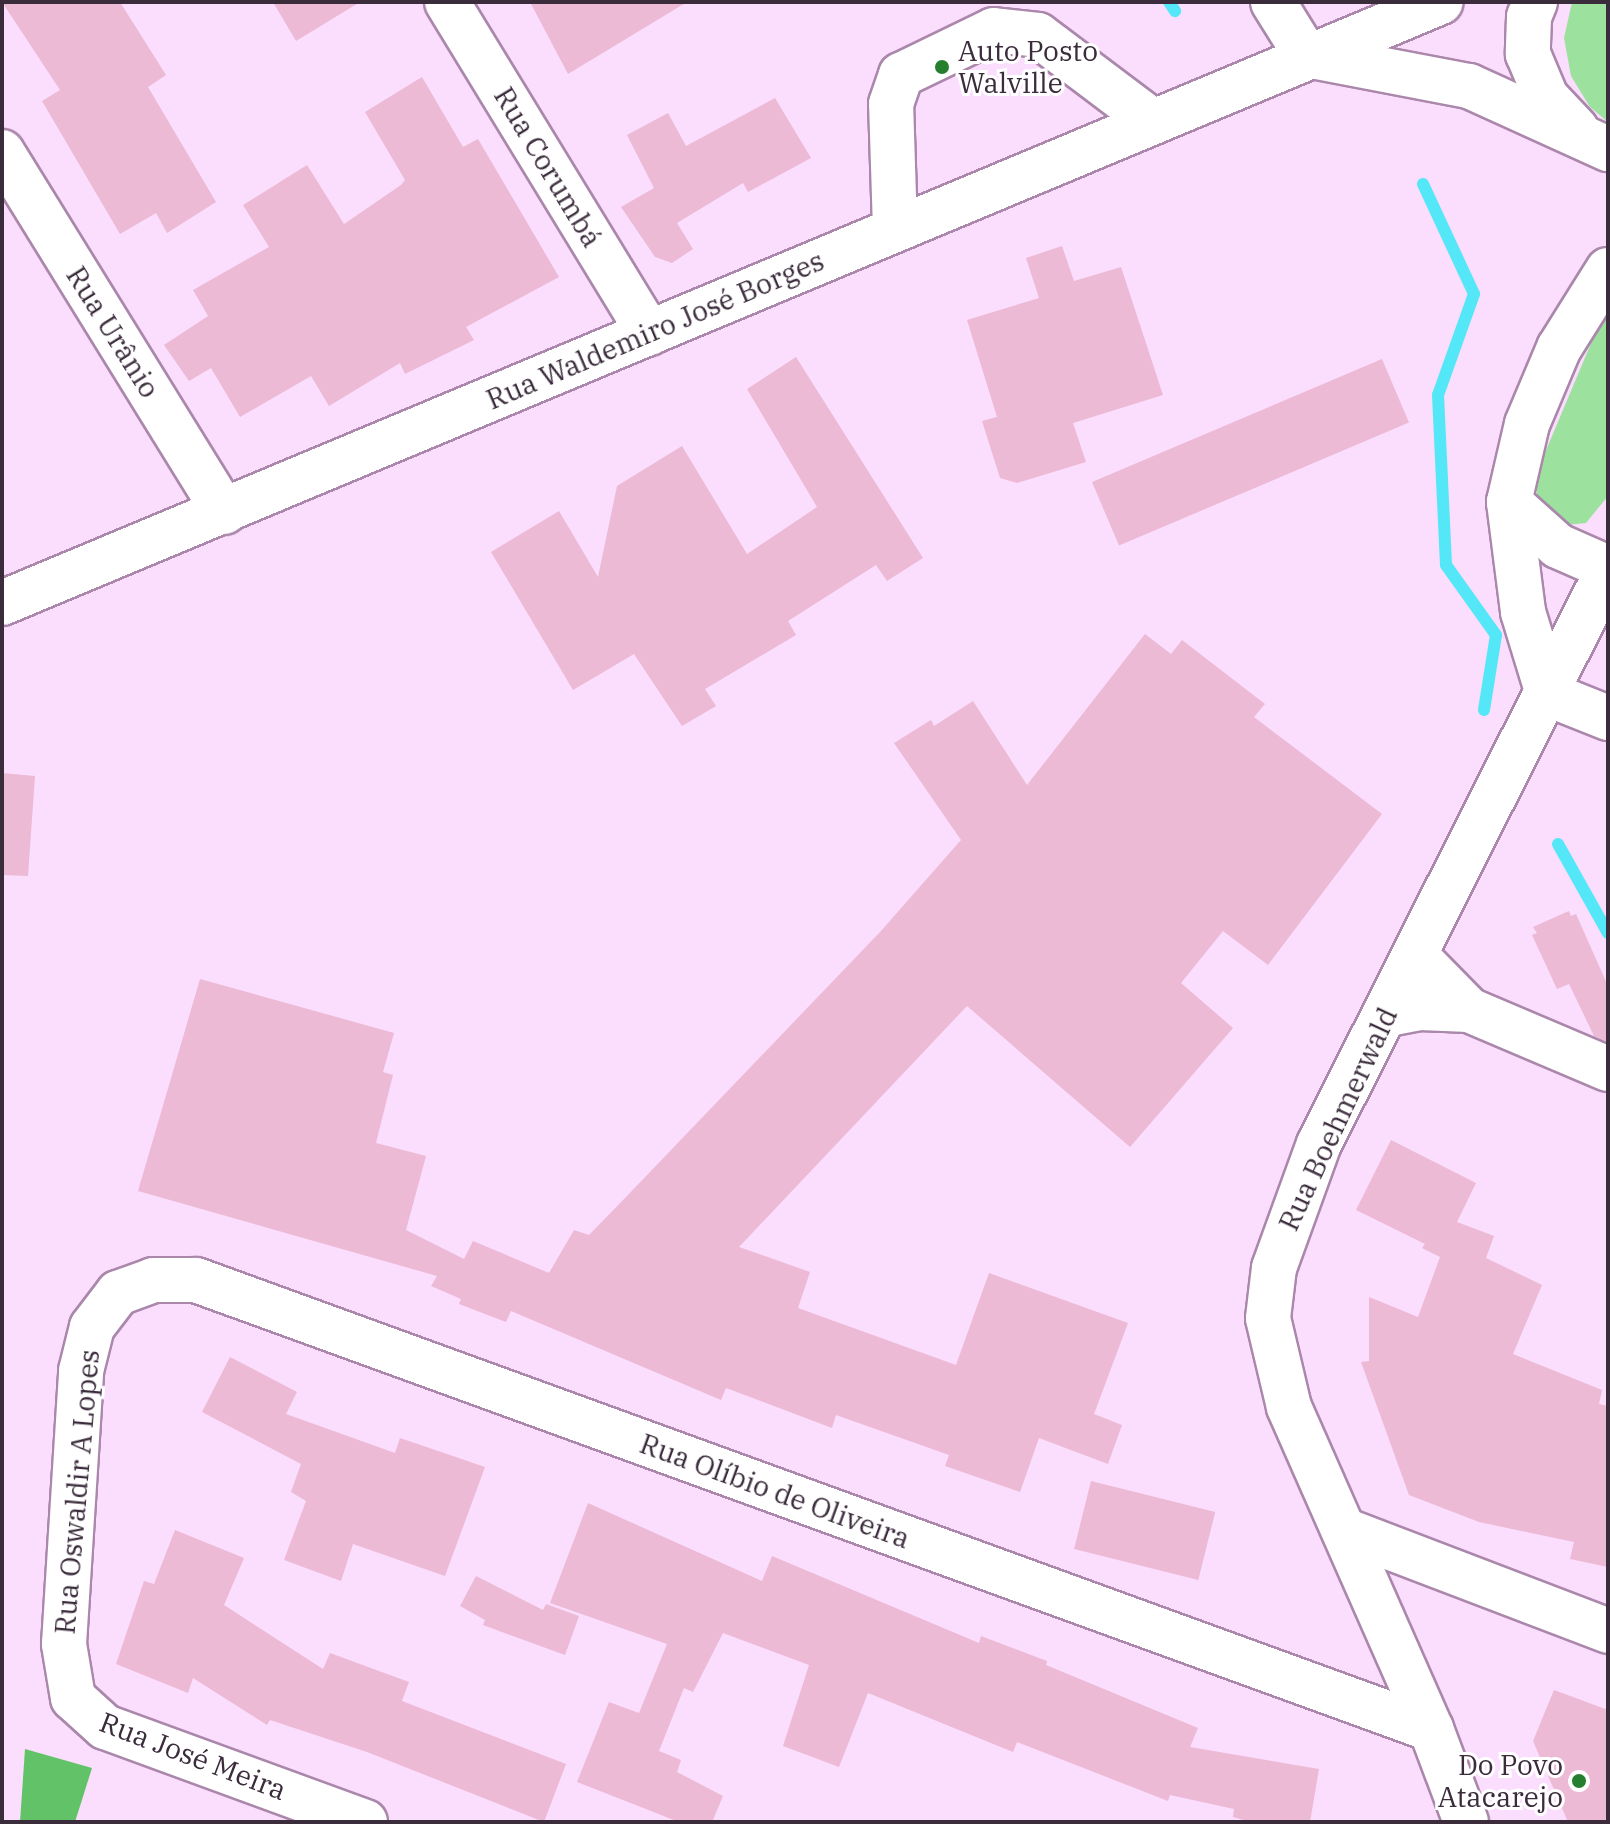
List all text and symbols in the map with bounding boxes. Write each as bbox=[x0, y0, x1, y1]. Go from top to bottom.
place label: Auto Posto Walville bbox=[958, 34, 1098, 100]
marker: Auto Posto Walville bbox=[933, 58, 951, 76]
street label: Rua Corumbá bbox=[487, 81, 609, 253]
street label: Rua Waldemiro José Borges bbox=[481, 244, 829, 416]
street label: Rua Urânio bbox=[59, 260, 167, 404]
street label: Rua Boehmerwald bbox=[1272, 1002, 1404, 1236]
street label: Rua Oswaldir A Lopes bbox=[48, 1348, 106, 1636]
street label: Rua Olíbio de Oliveira bbox=[635, 1426, 915, 1556]
street label: Rua José Meira bbox=[95, 1705, 291, 1807]
place label: Do Povo Atacarejo bbox=[1438, 1748, 1563, 1814]
marker: Do Povo Atacarejo bbox=[1570, 1772, 1588, 1790]

